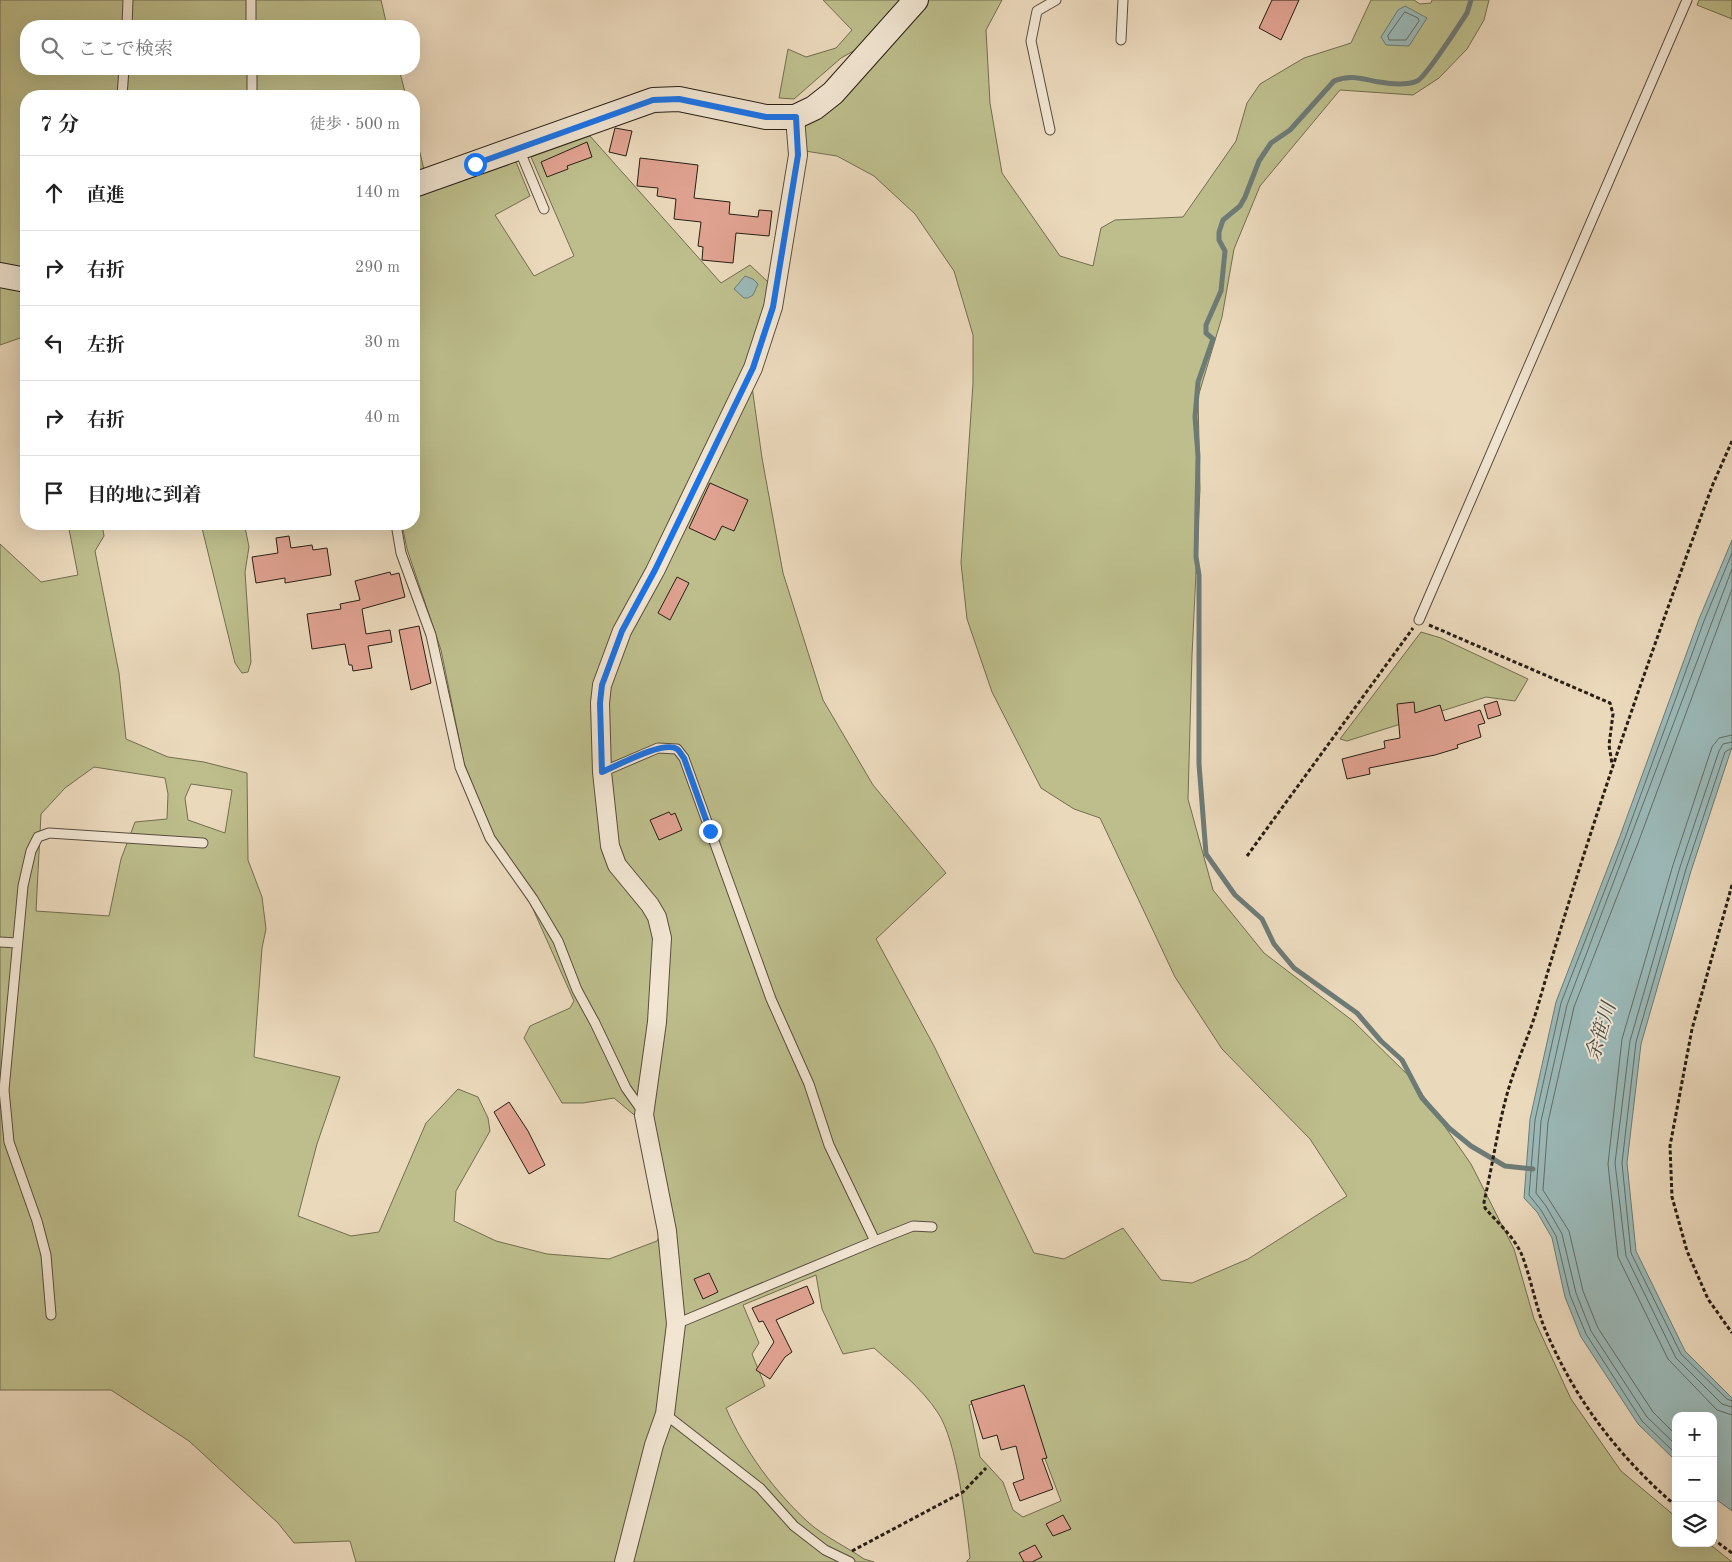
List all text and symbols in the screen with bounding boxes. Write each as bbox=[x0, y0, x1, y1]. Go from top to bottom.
search box bbox=[20, 20, 420, 75]
icon: search bbox=[38, 34, 66, 62]
text: ここで検索 bbox=[78, 41, 173, 60]
text: 7 分 bbox=[40, 115, 79, 136]
text: 徒歩 · 500 m bbox=[310, 117, 400, 133]
route start bbox=[464, 153, 487, 176]
icon: ahead bbox=[40, 179, 68, 207]
text: 140 m bbox=[355, 185, 400, 201]
text: 直進 bbox=[87, 187, 125, 206]
icon: right bbox=[40, 254, 68, 282]
text: 290 m bbox=[355, 260, 400, 276]
text: 右折 bbox=[87, 262, 125, 281]
icon: left bbox=[40, 329, 68, 357]
text: 30 m bbox=[364, 335, 400, 351]
text: 左折 bbox=[87, 337, 125, 356]
icon: right bbox=[40, 404, 68, 432]
text: 40 m bbox=[364, 410, 400, 426]
text: 右折 bbox=[87, 412, 125, 431]
icon: arrive bbox=[40, 479, 68, 507]
text: 目的地に到着 bbox=[87, 487, 201, 506]
route end bbox=[699, 820, 722, 843]
water label: 余笹川 bbox=[1582, 998, 1621, 1064]
map controls bbox=[1672, 1412, 1717, 1547]
button: + bbox=[1672, 1412, 1717, 1457]
button: − bbox=[1672, 1457, 1717, 1502]
button: layers bbox=[1672, 1502, 1717, 1547]

